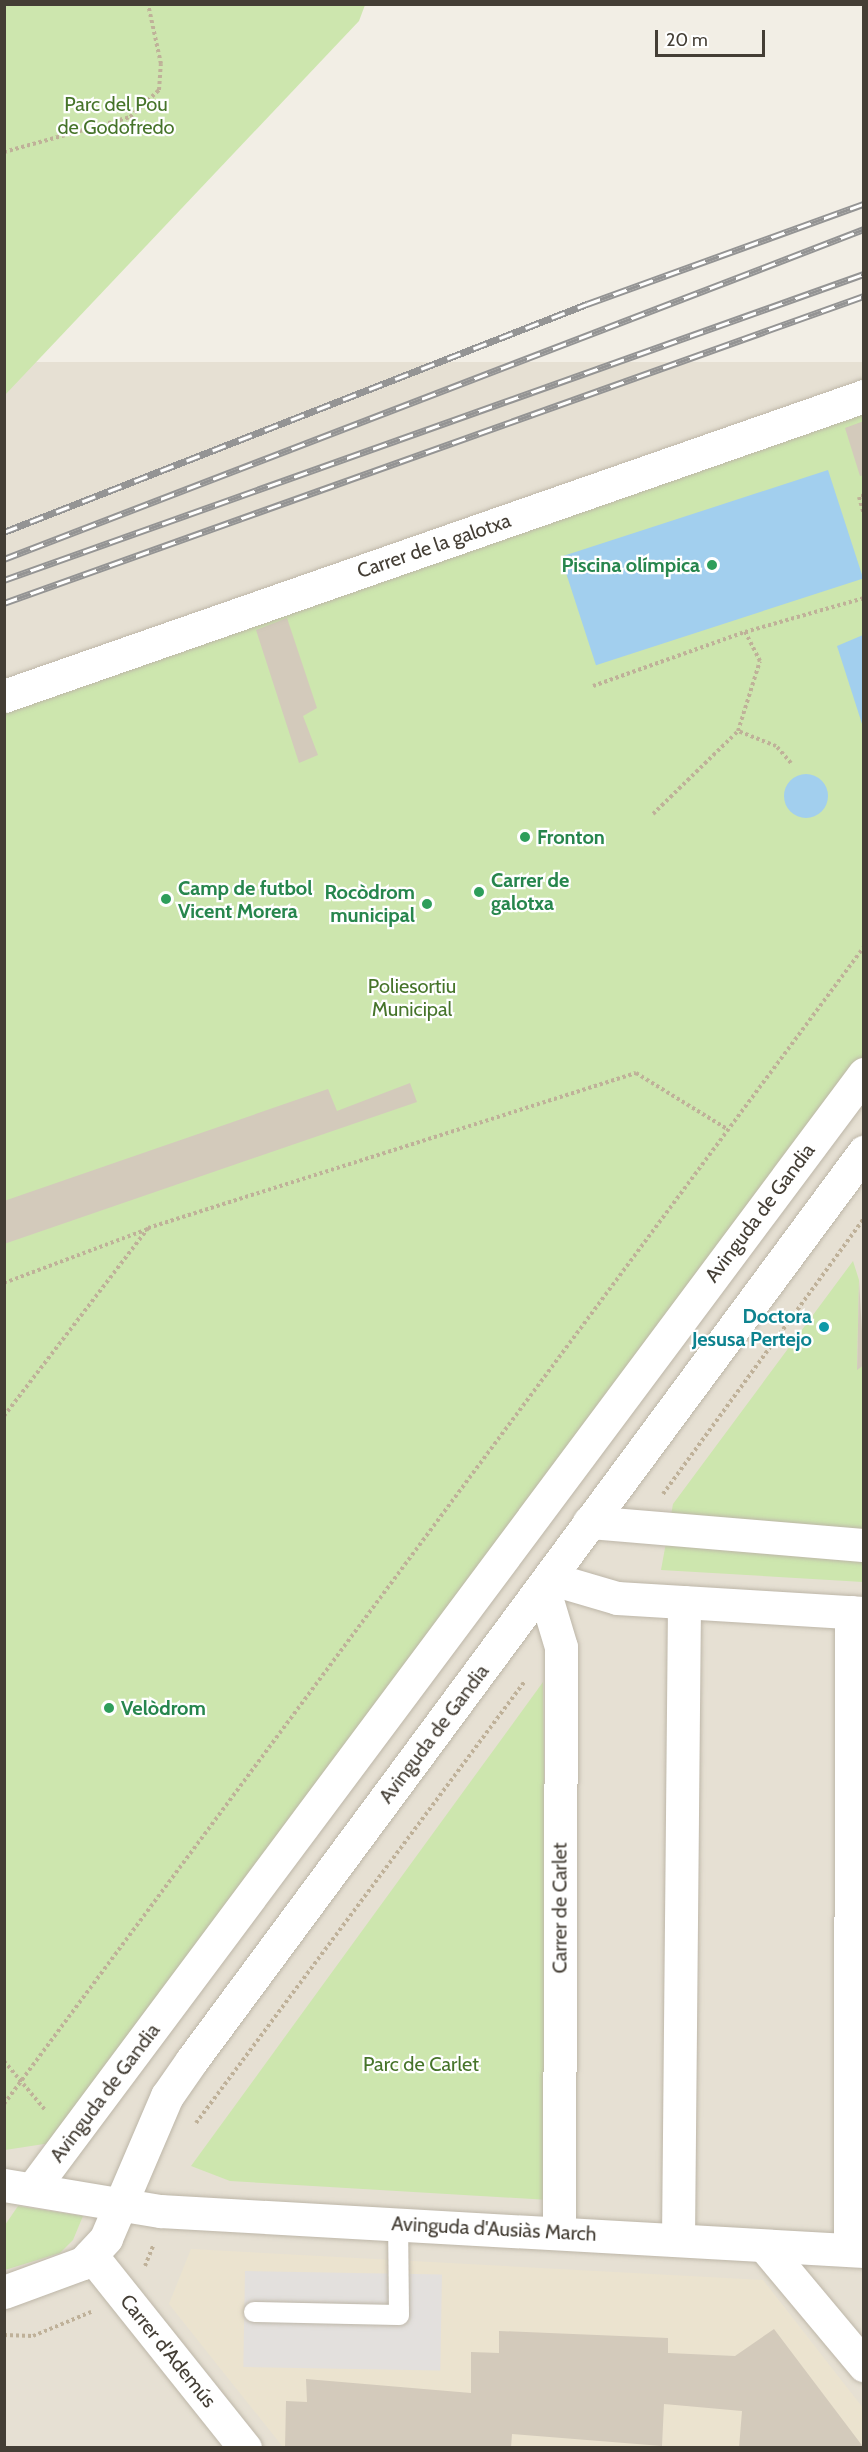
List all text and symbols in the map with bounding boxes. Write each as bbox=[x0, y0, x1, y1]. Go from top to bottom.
scale bar bbox=[658, 18, 768, 56]
text: 20 m bbox=[666, 29, 708, 51]
park label: Parc del Pou de Godofredo bbox=[57, 92, 175, 139]
street label: Carrer de la galotxa bbox=[354, 508, 514, 584]
place label: Piscina olímpica bbox=[561, 553, 700, 577]
marker: Piscina olímpica bbox=[705, 558, 719, 572]
place label: Fronton bbox=[537, 825, 605, 849]
marker: Fronton bbox=[518, 830, 532, 844]
place label: Carrer de galotxa bbox=[491, 868, 569, 915]
place label: Camp de futbol Vicent Morera bbox=[178, 876, 312, 923]
place label: Rocòdrom municipal bbox=[324, 880, 415, 927]
marker: Carrer de galotxa bbox=[472, 885, 486, 899]
marker: Camp de futbol Vicent Morera bbox=[159, 892, 173, 906]
marker: Rocòdrom municipal bbox=[420, 897, 434, 911]
park label: Poliesortiu Municipal bbox=[368, 975, 456, 1022]
street label: Avinguda de Gandia bbox=[700, 1139, 820, 1287]
place label: Doctora Jesusa Pertejo bbox=[692, 1304, 812, 1351]
marker: Doctora Jesusa Pertejo bbox=[817, 1320, 831, 1334]
street label: Avinguda de Gandia bbox=[374, 1660, 494, 1808]
place label: Velòdrom bbox=[121, 1696, 206, 1720]
marker: Velòdrom bbox=[102, 1701, 116, 1715]
street label: Carrer de Carlet bbox=[548, 1842, 572, 1974]
street label: Avinguda de Gandia bbox=[45, 2019, 165, 2167]
park label: Parc de Carlet bbox=[363, 2052, 479, 2076]
street label: Avinguda d'Ausiàs March bbox=[391, 2212, 597, 2246]
street label: Carrer d'Ademús bbox=[115, 2290, 221, 2412]

